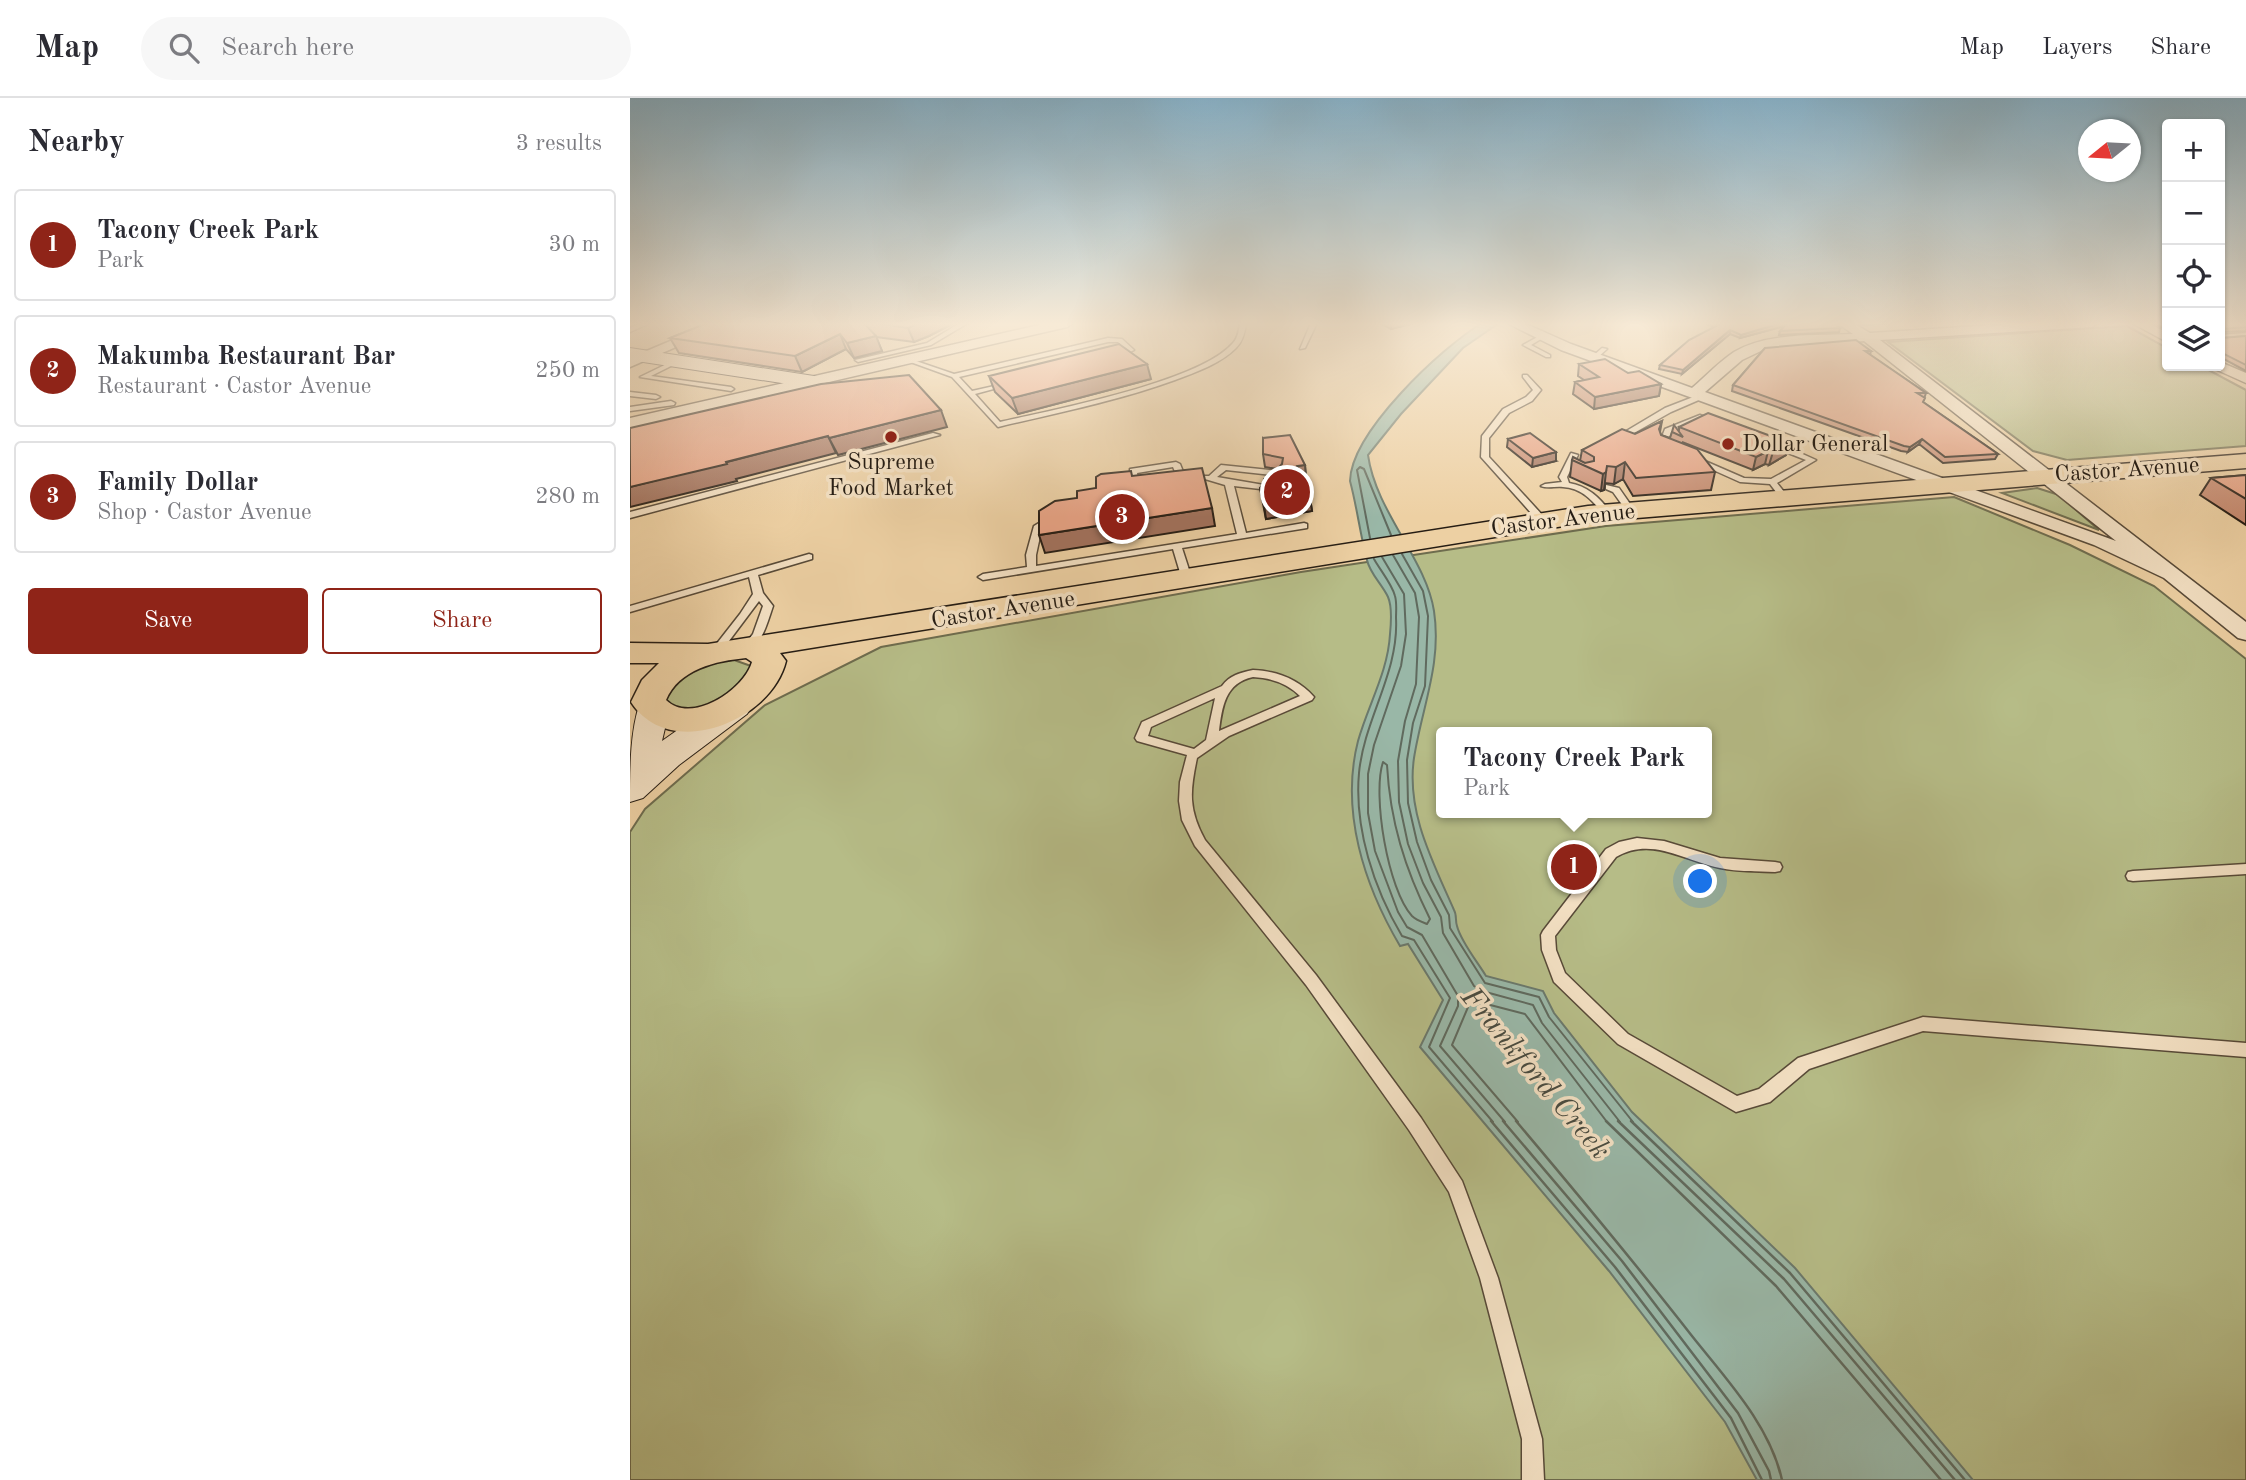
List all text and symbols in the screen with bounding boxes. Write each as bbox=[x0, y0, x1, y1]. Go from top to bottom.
search box bbox=[141, 17, 631, 80]
icon: search bbox=[165, 29, 203, 67]
text: Map bbox=[35, 32, 99, 65]
text: Search here bbox=[221, 35, 354, 61]
text: Map bbox=[1960, 36, 2004, 60]
text: Layers bbox=[2042, 36, 2112, 60]
text: Share bbox=[2150, 36, 2211, 60]
north arrow bbox=[2078, 119, 2141, 182]
map controls bbox=[2162, 119, 2225, 371]
button: + bbox=[2162, 119, 2225, 182]
text: Nearby bbox=[28, 128, 125, 158]
text: 3 results bbox=[516, 132, 602, 155]
button: − bbox=[2162, 182, 2225, 245]
text: Tacony Creek Park bbox=[97, 218, 319, 244]
text: 1 bbox=[46, 233, 60, 256]
text: 30 m bbox=[549, 233, 600, 256]
button: locate bbox=[2162, 245, 2225, 308]
text: Park bbox=[97, 249, 144, 272]
button: layers bbox=[2162, 308, 2225, 371]
text: Makumba Restaurant Bar bbox=[97, 344, 395, 370]
text: 2 bbox=[46, 359, 60, 382]
text: 250 m bbox=[535, 359, 600, 382]
text: Restaurant · Castor Avenue bbox=[97, 375, 371, 398]
marker: Supreme Food Market bbox=[883, 429, 899, 445]
place label: Dollar General bbox=[1742, 433, 1888, 456]
marker: Dollar General bbox=[1720, 436, 1736, 452]
place label: Supreme Food Market bbox=[828, 451, 954, 500]
street label: Castor Avenue bbox=[2054, 453, 2200, 487]
pin: 2 bbox=[1264, 466, 1310, 518]
text: Family Dollar bbox=[97, 470, 258, 496]
text: 3 bbox=[46, 485, 60, 508]
text: 280 m bbox=[535, 485, 600, 508]
pin: 3 bbox=[1099, 491, 1145, 543]
street label: Castor Avenue bbox=[1490, 500, 1636, 540]
text: Shop · Castor Avenue bbox=[97, 501, 312, 524]
street label: Castor Avenue bbox=[930, 587, 1076, 633]
button: Save bbox=[28, 588, 308, 654]
button: Share bbox=[322, 588, 602, 654]
popup bbox=[1436, 727, 1712, 818]
text: Tacony Creek Park bbox=[1463, 746, 1685, 772]
text: Park bbox=[1463, 777, 1510, 800]
pin: 1 bbox=[1551, 841, 1597, 893]
your location bbox=[1683, 864, 1717, 898]
water label: Frankford Creek bbox=[1454, 982, 1615, 1166]

